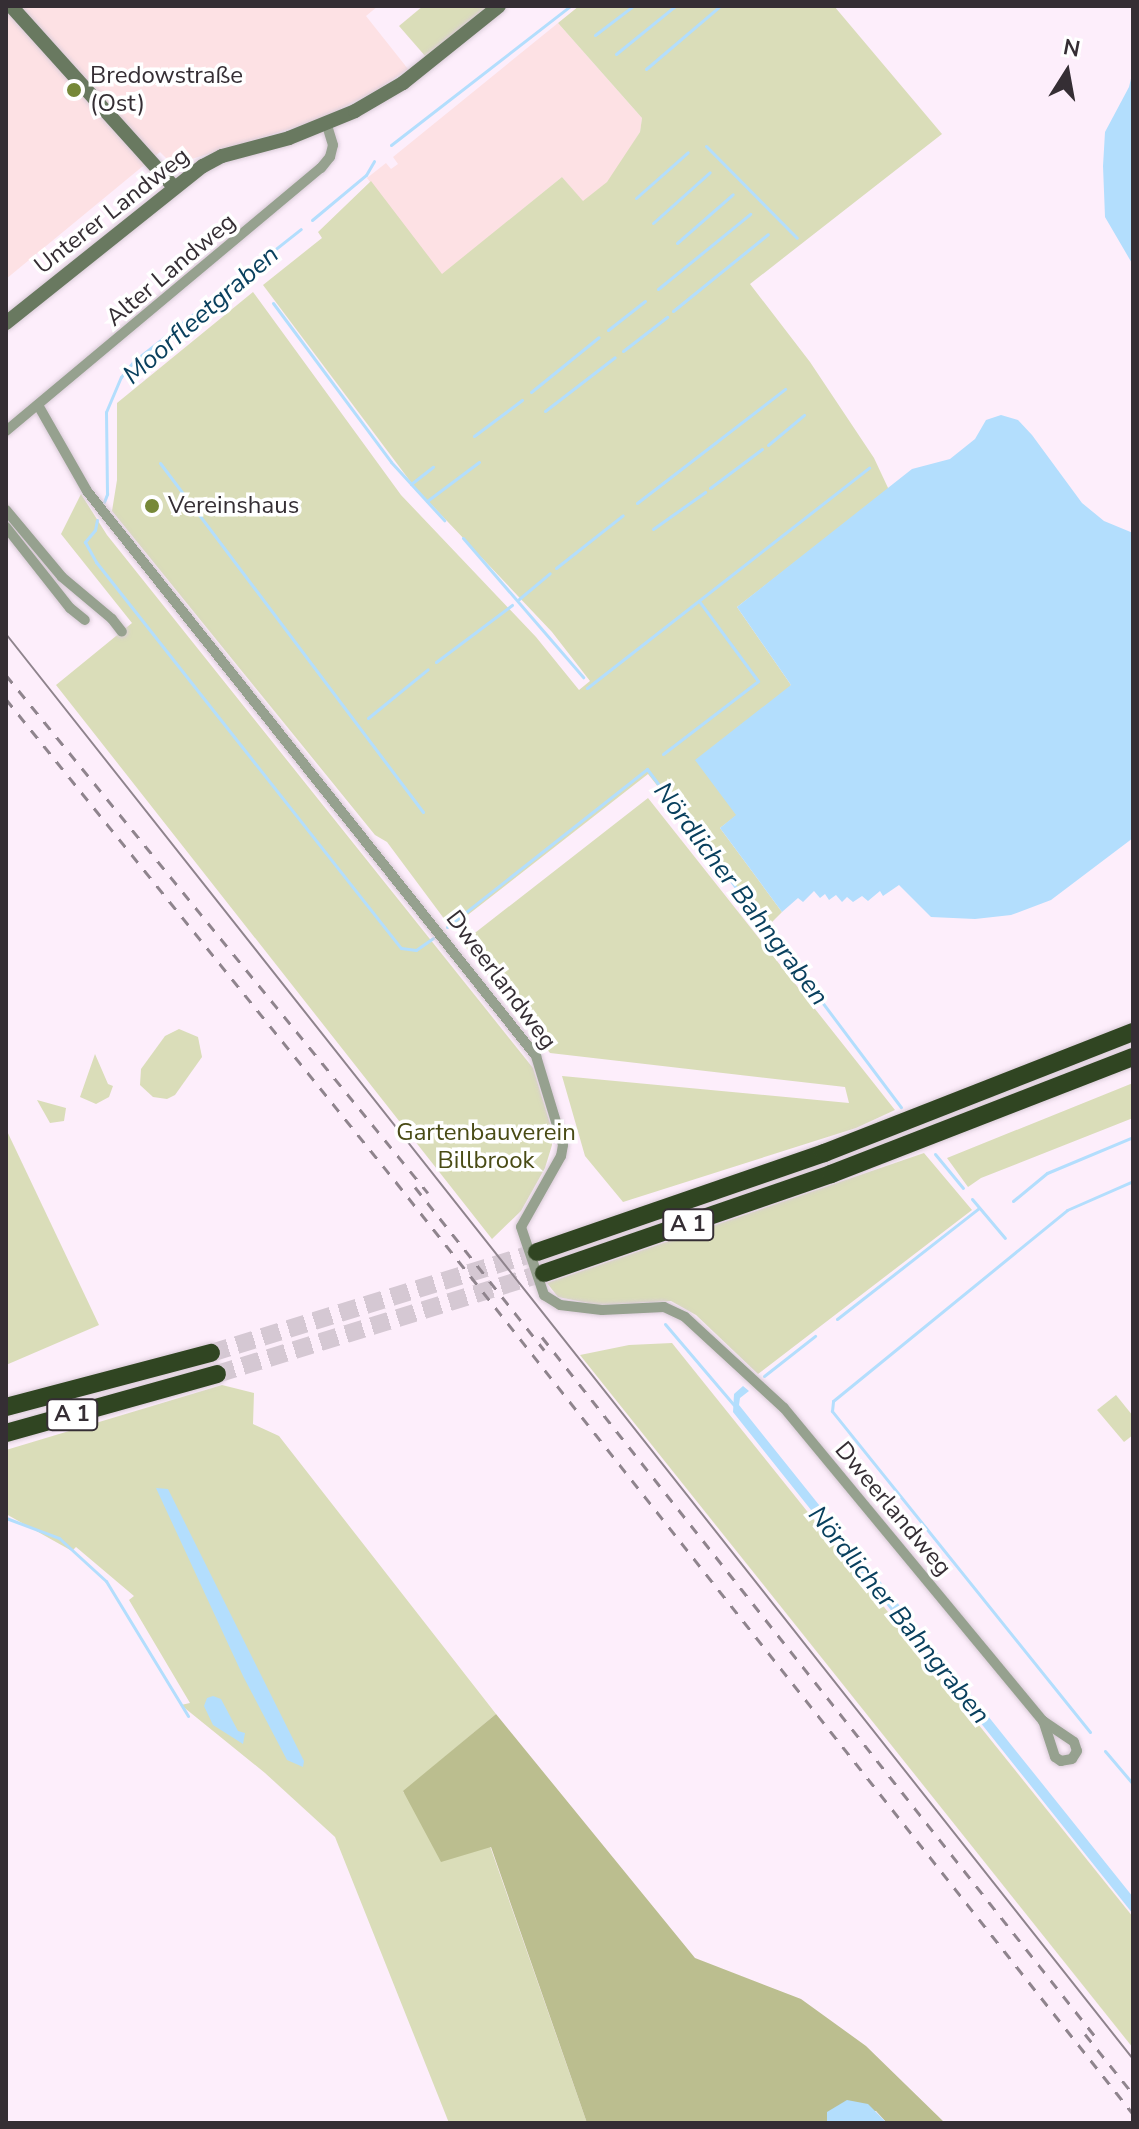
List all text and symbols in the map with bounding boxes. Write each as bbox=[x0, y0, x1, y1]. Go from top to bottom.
north arrow bbox=[1027, 32, 1107, 112]
text: N bbox=[1061, 32, 1083, 65]
place label: Bredowstraße (Ost) bbox=[90, 62, 243, 118]
marker: Bredowstraße (Ost) bbox=[65, 81, 83, 99]
street label: Unterer Landweg bbox=[29, 142, 195, 280]
street label: Alter Landweg bbox=[100, 207, 242, 333]
water label: Moorfleetgraben bbox=[117, 239, 285, 391]
place label: Vereinshaus bbox=[168, 492, 299, 520]
marker: Vereinshaus bbox=[143, 497, 161, 515]
water label: Nördlicher Bahngraben bbox=[647, 776, 835, 1012]
street label: Dweerlandweg bbox=[439, 905, 563, 1055]
park label: Gartenbauverein Billbrook bbox=[396, 1119, 576, 1175]
road number: A 1 bbox=[662, 1207, 714, 1243]
road number: A 1 bbox=[46, 1397, 98, 1433]
street label: Dweerlandweg bbox=[829, 1436, 957, 1582]
water label: Nördlicher Bahngraben bbox=[802, 1500, 996, 1730]

